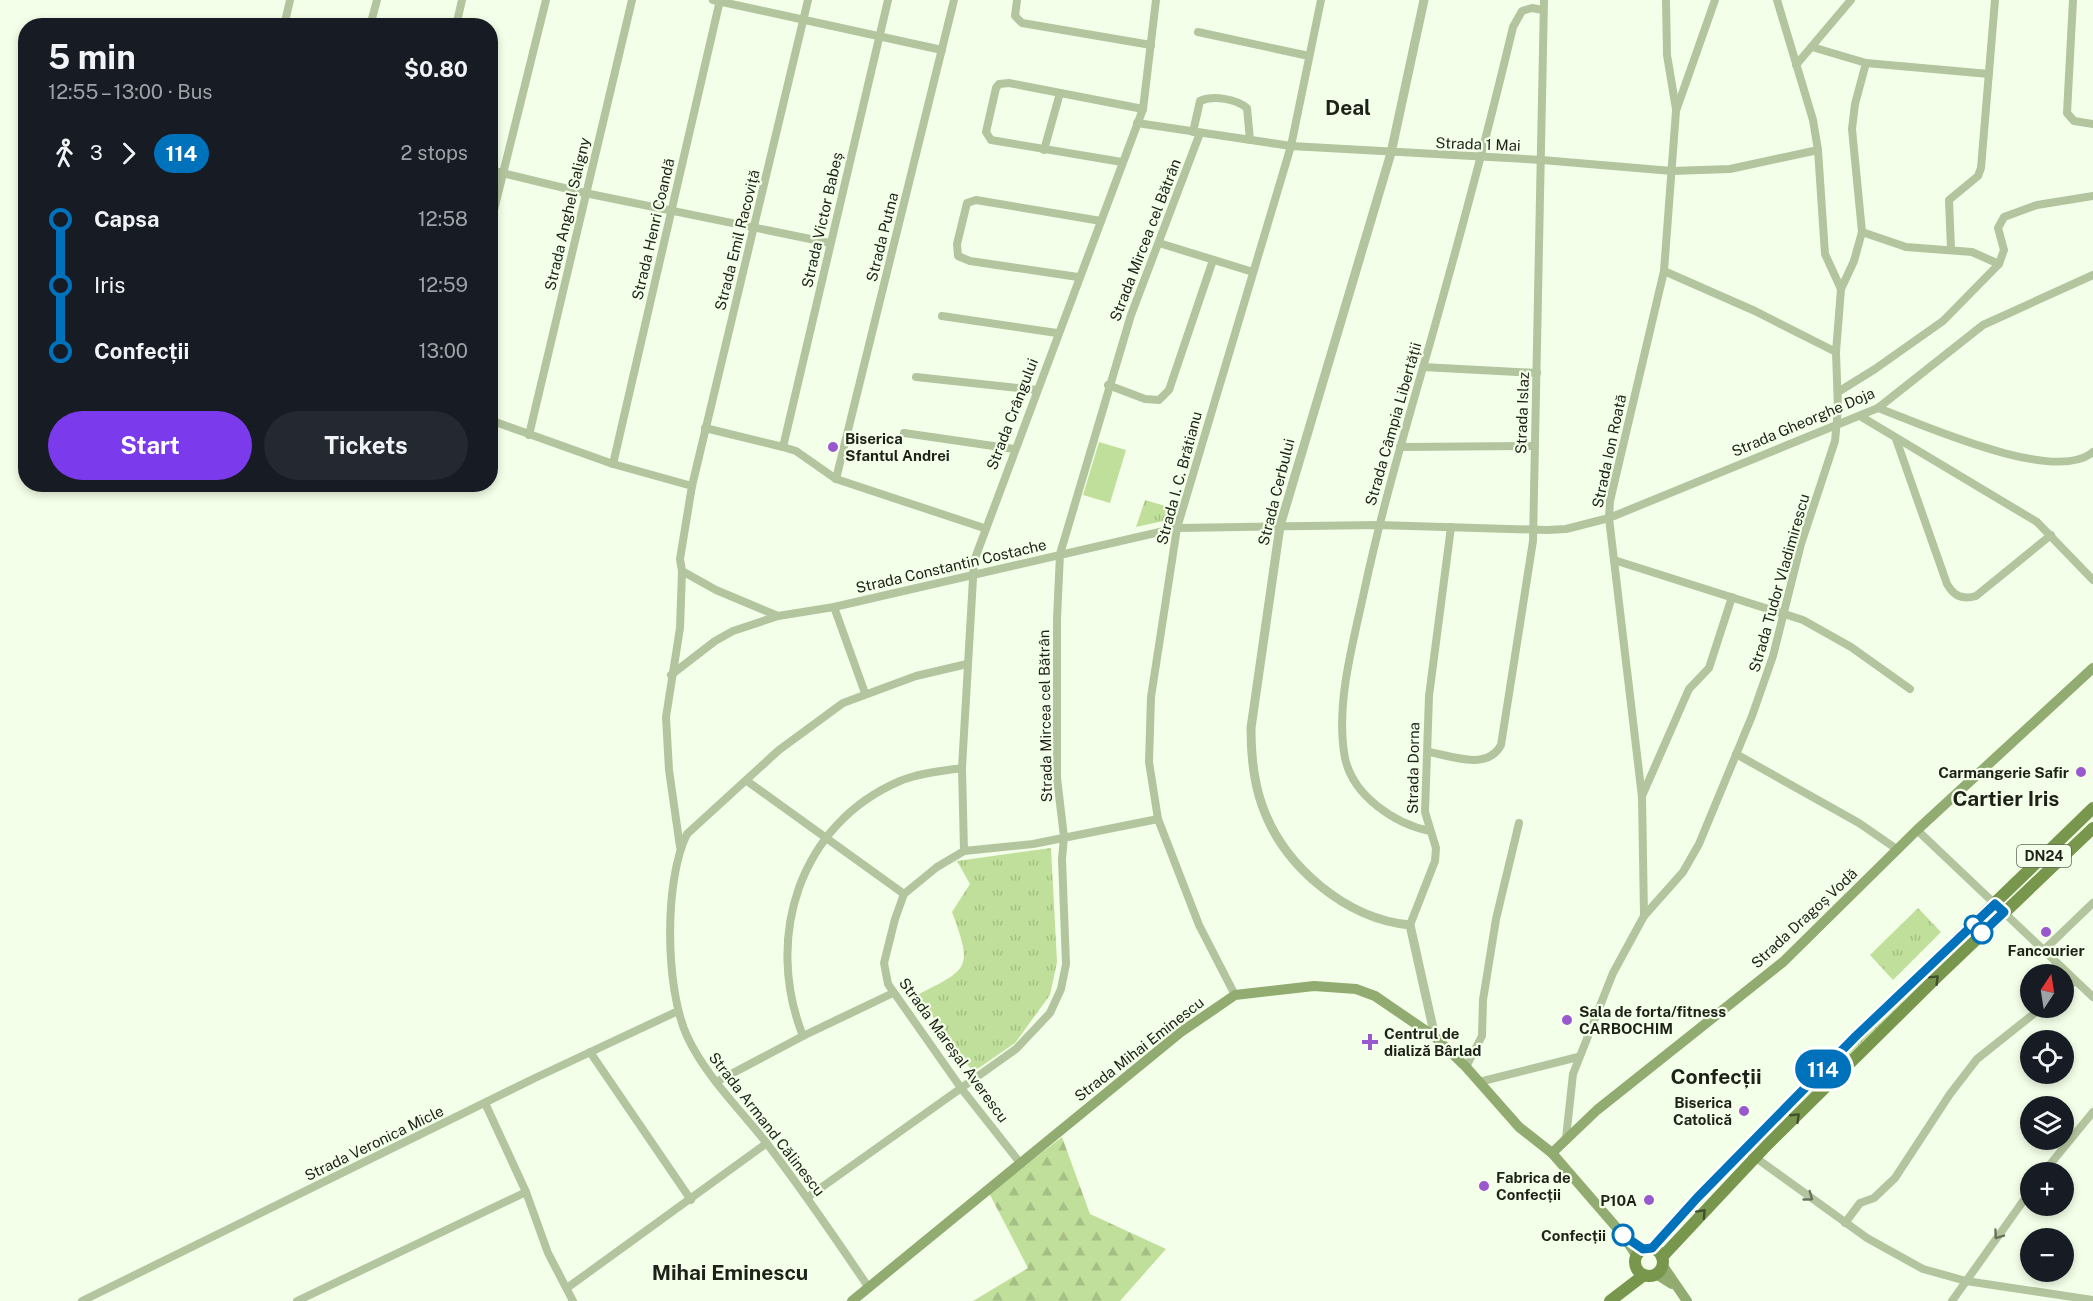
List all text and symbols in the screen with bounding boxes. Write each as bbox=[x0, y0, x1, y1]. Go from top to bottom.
text: 5 min bbox=[48, 38, 136, 76]
text: $0.80 bbox=[404, 56, 468, 82]
text: 12:55 – 13:00 · Bus bbox=[48, 80, 212, 104]
district label: Deal bbox=[1325, 95, 1371, 120]
street label: Strada 1 Mai bbox=[1435, 134, 1521, 154]
street label: Strada Anghel Saligny bbox=[541, 136, 593, 292]
icon: walk bbox=[48, 137, 81, 170]
icon: forward bbox=[112, 137, 145, 170]
text: 3 bbox=[90, 141, 103, 165]
text: 114 bbox=[166, 141, 197, 166]
text: 2 stops bbox=[401, 141, 468, 165]
street label: Strada Victor Babeș bbox=[798, 151, 846, 289]
street label: Strada Henri Coandă bbox=[628, 156, 678, 302]
street label: Strada Mircea cel Bătrân bbox=[1106, 156, 1184, 324]
street label: Strada Emil Racoviță bbox=[711, 168, 763, 312]
street label: Strada Putna bbox=[863, 191, 901, 283]
text: Capsa bbox=[94, 206, 159, 232]
text: 12:58 bbox=[418, 207, 468, 231]
text: Iris bbox=[94, 272, 125, 298]
text: 12:59 bbox=[418, 273, 468, 297]
text: Confecții bbox=[94, 338, 189, 364]
text: 13:00 bbox=[418, 339, 468, 363]
street label: Strada Câmpia Libertății bbox=[1362, 340, 1424, 508]
street label: Strada Crângului bbox=[983, 356, 1041, 472]
street label: Strada Islaz bbox=[1512, 372, 1532, 454]
street label: Strada Gheorghe Doja bbox=[1729, 384, 1877, 460]
street label: Strada Ion Roată bbox=[1589, 393, 1629, 509]
street label: Strada I. C. Brătianu bbox=[1153, 409, 1205, 547]
button: Start bbox=[48, 411, 252, 480]
button: Tickets bbox=[264, 411, 468, 480]
place label: Biserica Sfantul Andrei bbox=[845, 430, 950, 464]
street label: Strada Cerbului bbox=[1254, 437, 1298, 547]
marker: Biserica Sfantul Andrei bbox=[826, 440, 840, 454]
street label: Strada Tudor Vladimirescu bbox=[1745, 492, 1813, 674]
street label: Strada Constantin Costache bbox=[854, 536, 1048, 596]
street label: Strada Mircea cel Bătrân bbox=[1035, 630, 1055, 802]
street label: Strada Dorna bbox=[1404, 722, 1422, 814]
place label: Carmangerie Safir bbox=[1938, 764, 2069, 781]
marker: Carmangerie Safir bbox=[2074, 765, 2088, 779]
district label: Cartier Iris bbox=[1953, 786, 2059, 811]
road number: DN24 bbox=[2017, 845, 2071, 867]
street label: Strada Dragoș Vodă bbox=[1748, 865, 1860, 971]
unlabelled marker bbox=[1964, 915, 1982, 933]
unlabelled marker bbox=[1971, 922, 1993, 944]
marker: Fancourier bbox=[2039, 925, 2053, 939]
place label: Fancourier bbox=[2007, 942, 2085, 959]
north arrow bbox=[2020, 964, 2074, 1018]
map controls bbox=[2020, 964, 2074, 1282]
street label: Strada Mareșal Averescu bbox=[896, 974, 1012, 1126]
one-way arrow bbox=[1927, 976, 1938, 987]
street label: Strada Mihai Eminescu bbox=[1071, 993, 1207, 1105]
place label: Sala de forta/fitness CARBOCHIM bbox=[1579, 1003, 1726, 1037]
marker: Sala de forta/fitness CARBOCHIM bbox=[1560, 1013, 1574, 1027]
place label: Centrul de dializă Bârlad bbox=[1384, 1025, 1481, 1059]
button: locate bbox=[2020, 1030, 2074, 1084]
marker: Centrul de dializă Bârlad bbox=[1361, 1033, 1379, 1051]
street label: Strada Armand Călinescu bbox=[706, 1049, 828, 1199]
line badge: 114 bbox=[1788, 1050, 1858, 1088]
text: 114 bbox=[1807, 1057, 1839, 1082]
district label: Confecții bbox=[1670, 1064, 1762, 1089]
place label: Biserica Catolică bbox=[1673, 1094, 1732, 1128]
button: layers bbox=[2020, 1096, 2074, 1150]
street label: Strada Veronica Micle bbox=[302, 1102, 446, 1184]
marker: Biserica Catolică bbox=[1737, 1104, 1751, 1118]
one-way arrow bbox=[1789, 1113, 1800, 1124]
button: + bbox=[2020, 1162, 2074, 1216]
place label: Fabrica de Confecții bbox=[1496, 1169, 1571, 1203]
marker: Fabrica de Confecții bbox=[1477, 1179, 1491, 1193]
one-way arrow bbox=[1803, 1189, 1814, 1200]
place label: P10A bbox=[1600, 1192, 1637, 1209]
marker: P10A bbox=[1642, 1193, 1656, 1207]
one-way arrow bbox=[1695, 1210, 1706, 1220]
marker: Confecții bbox=[1612, 1224, 1634, 1246]
place label: Confecții bbox=[1541, 1227, 1606, 1244]
button: − bbox=[2020, 1228, 2074, 1282]
one-way arrow bbox=[1994, 1229, 2005, 1240]
district label: Mihai Eminescu bbox=[652, 1260, 808, 1285]

